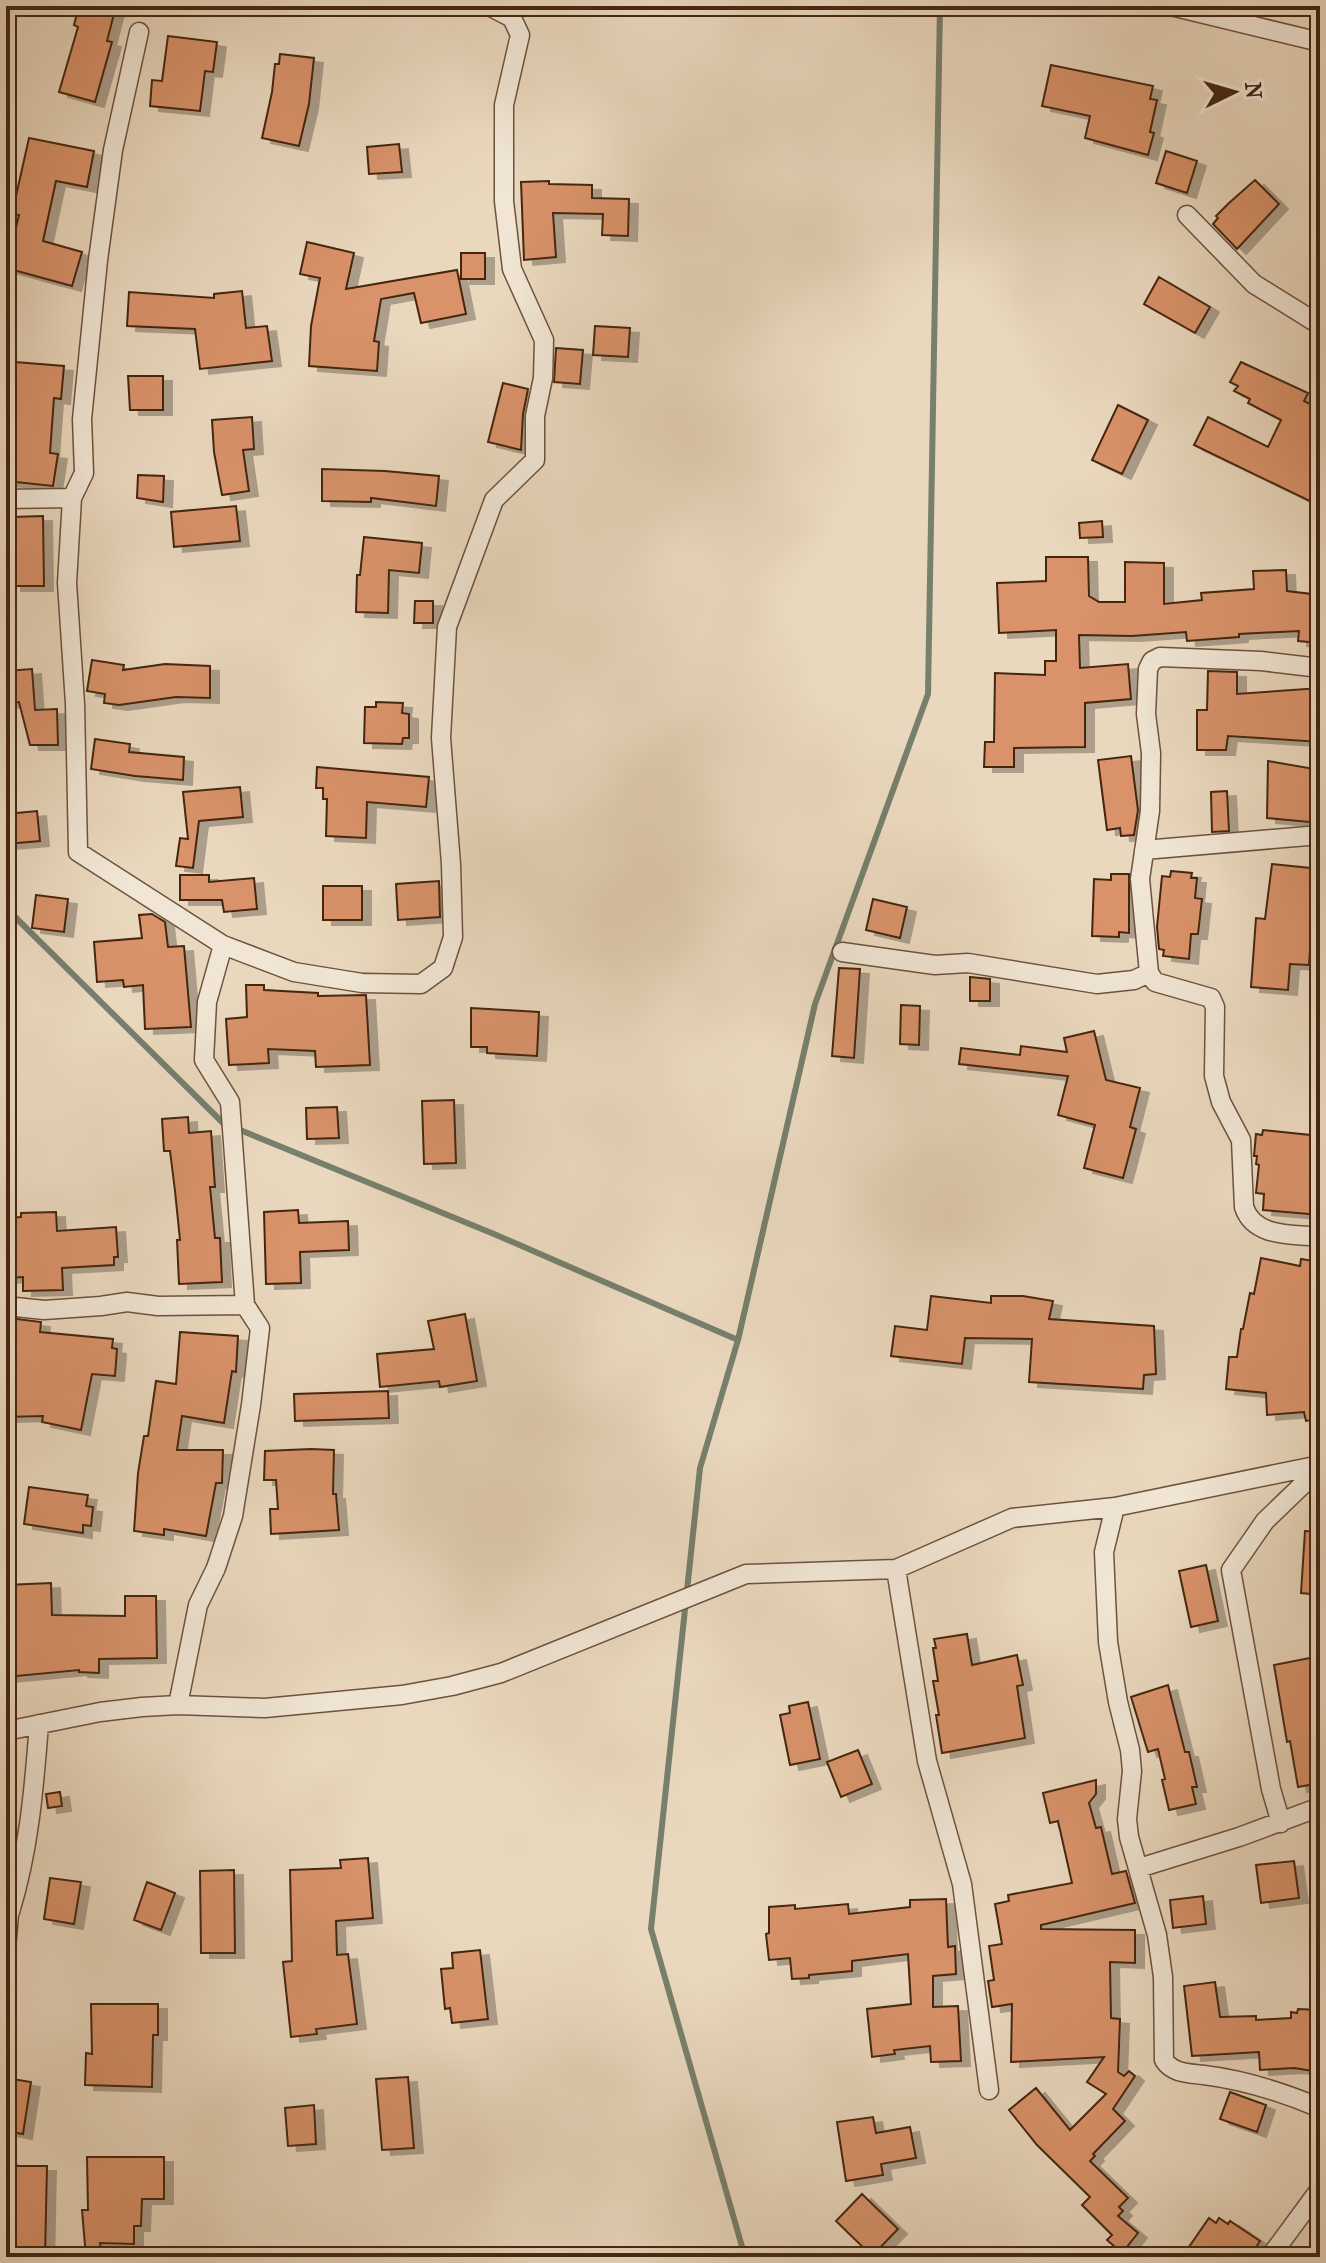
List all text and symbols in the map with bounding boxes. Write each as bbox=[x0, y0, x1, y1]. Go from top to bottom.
north arrow bbox=[1194, 52, 1274, 132]
text: N bbox=[1239, 81, 1267, 100]

